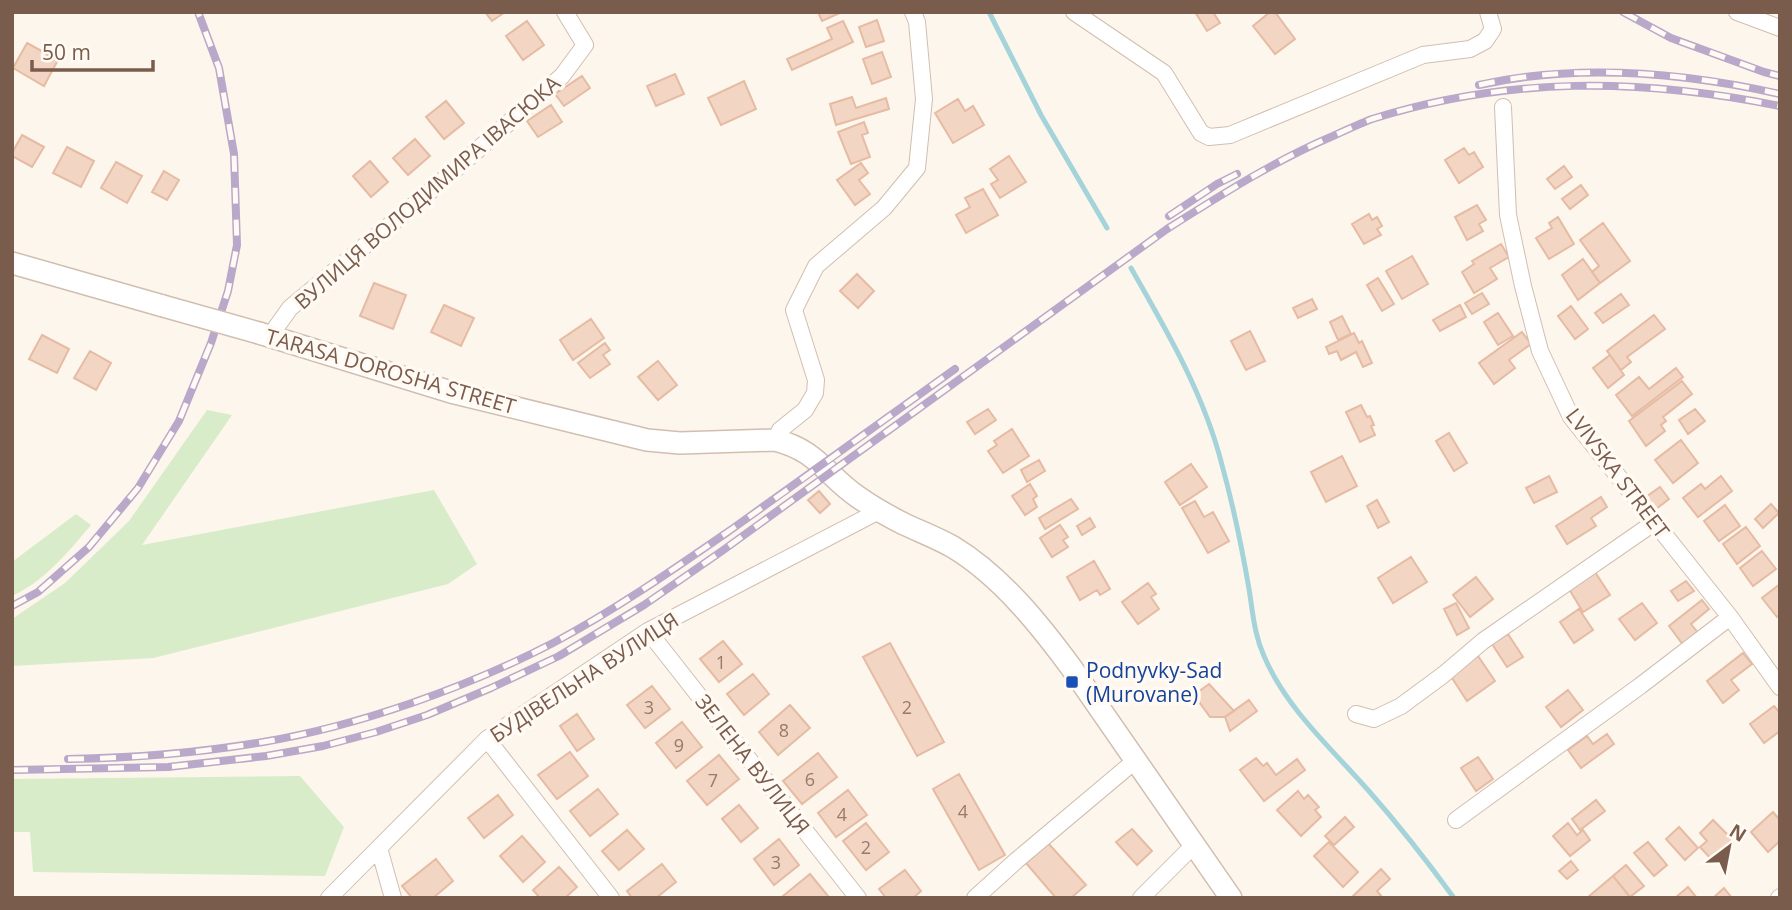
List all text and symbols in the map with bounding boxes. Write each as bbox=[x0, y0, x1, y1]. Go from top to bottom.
scale bar bbox=[32, 28, 152, 72]
text: 50 m bbox=[42, 38, 91, 66]
street label: ВУЛИЦЯ ВОЛОДИМИРА ІВАСЮКА bbox=[288, 68, 566, 315]
street label: TARASA DOROSHA STREET bbox=[263, 322, 520, 420]
street label: LVIVSKA STREET bbox=[1560, 402, 1676, 544]
street label: БУДІВЕЛЬНА ВУЛИЦЯ bbox=[484, 605, 684, 749]
house number: 1 bbox=[716, 650, 726, 674]
place label: Podnyvky-Sad (Murovane) bbox=[1086, 656, 1222, 708]
marker: Podnyvky-Sad (Murovane) bbox=[1064, 674, 1080, 690]
street label: ЗЕЛЕНА ВУЛИЦЯ bbox=[689, 688, 817, 840]
house number: 3 bbox=[644, 695, 654, 719]
house number: 2 bbox=[902, 695, 912, 719]
house number: 8 bbox=[779, 718, 789, 742]
house number: 9 bbox=[674, 733, 684, 757]
house number: 6 bbox=[805, 767, 815, 791]
house number: 7 bbox=[708, 768, 718, 792]
house number: 4 bbox=[958, 799, 968, 823]
house number: 4 bbox=[837, 802, 847, 826]
north arrow bbox=[1694, 812, 1764, 882]
text: N bbox=[1725, 817, 1751, 848]
house number: 2 bbox=[861, 835, 871, 859]
house number: 3 bbox=[771, 850, 781, 874]

